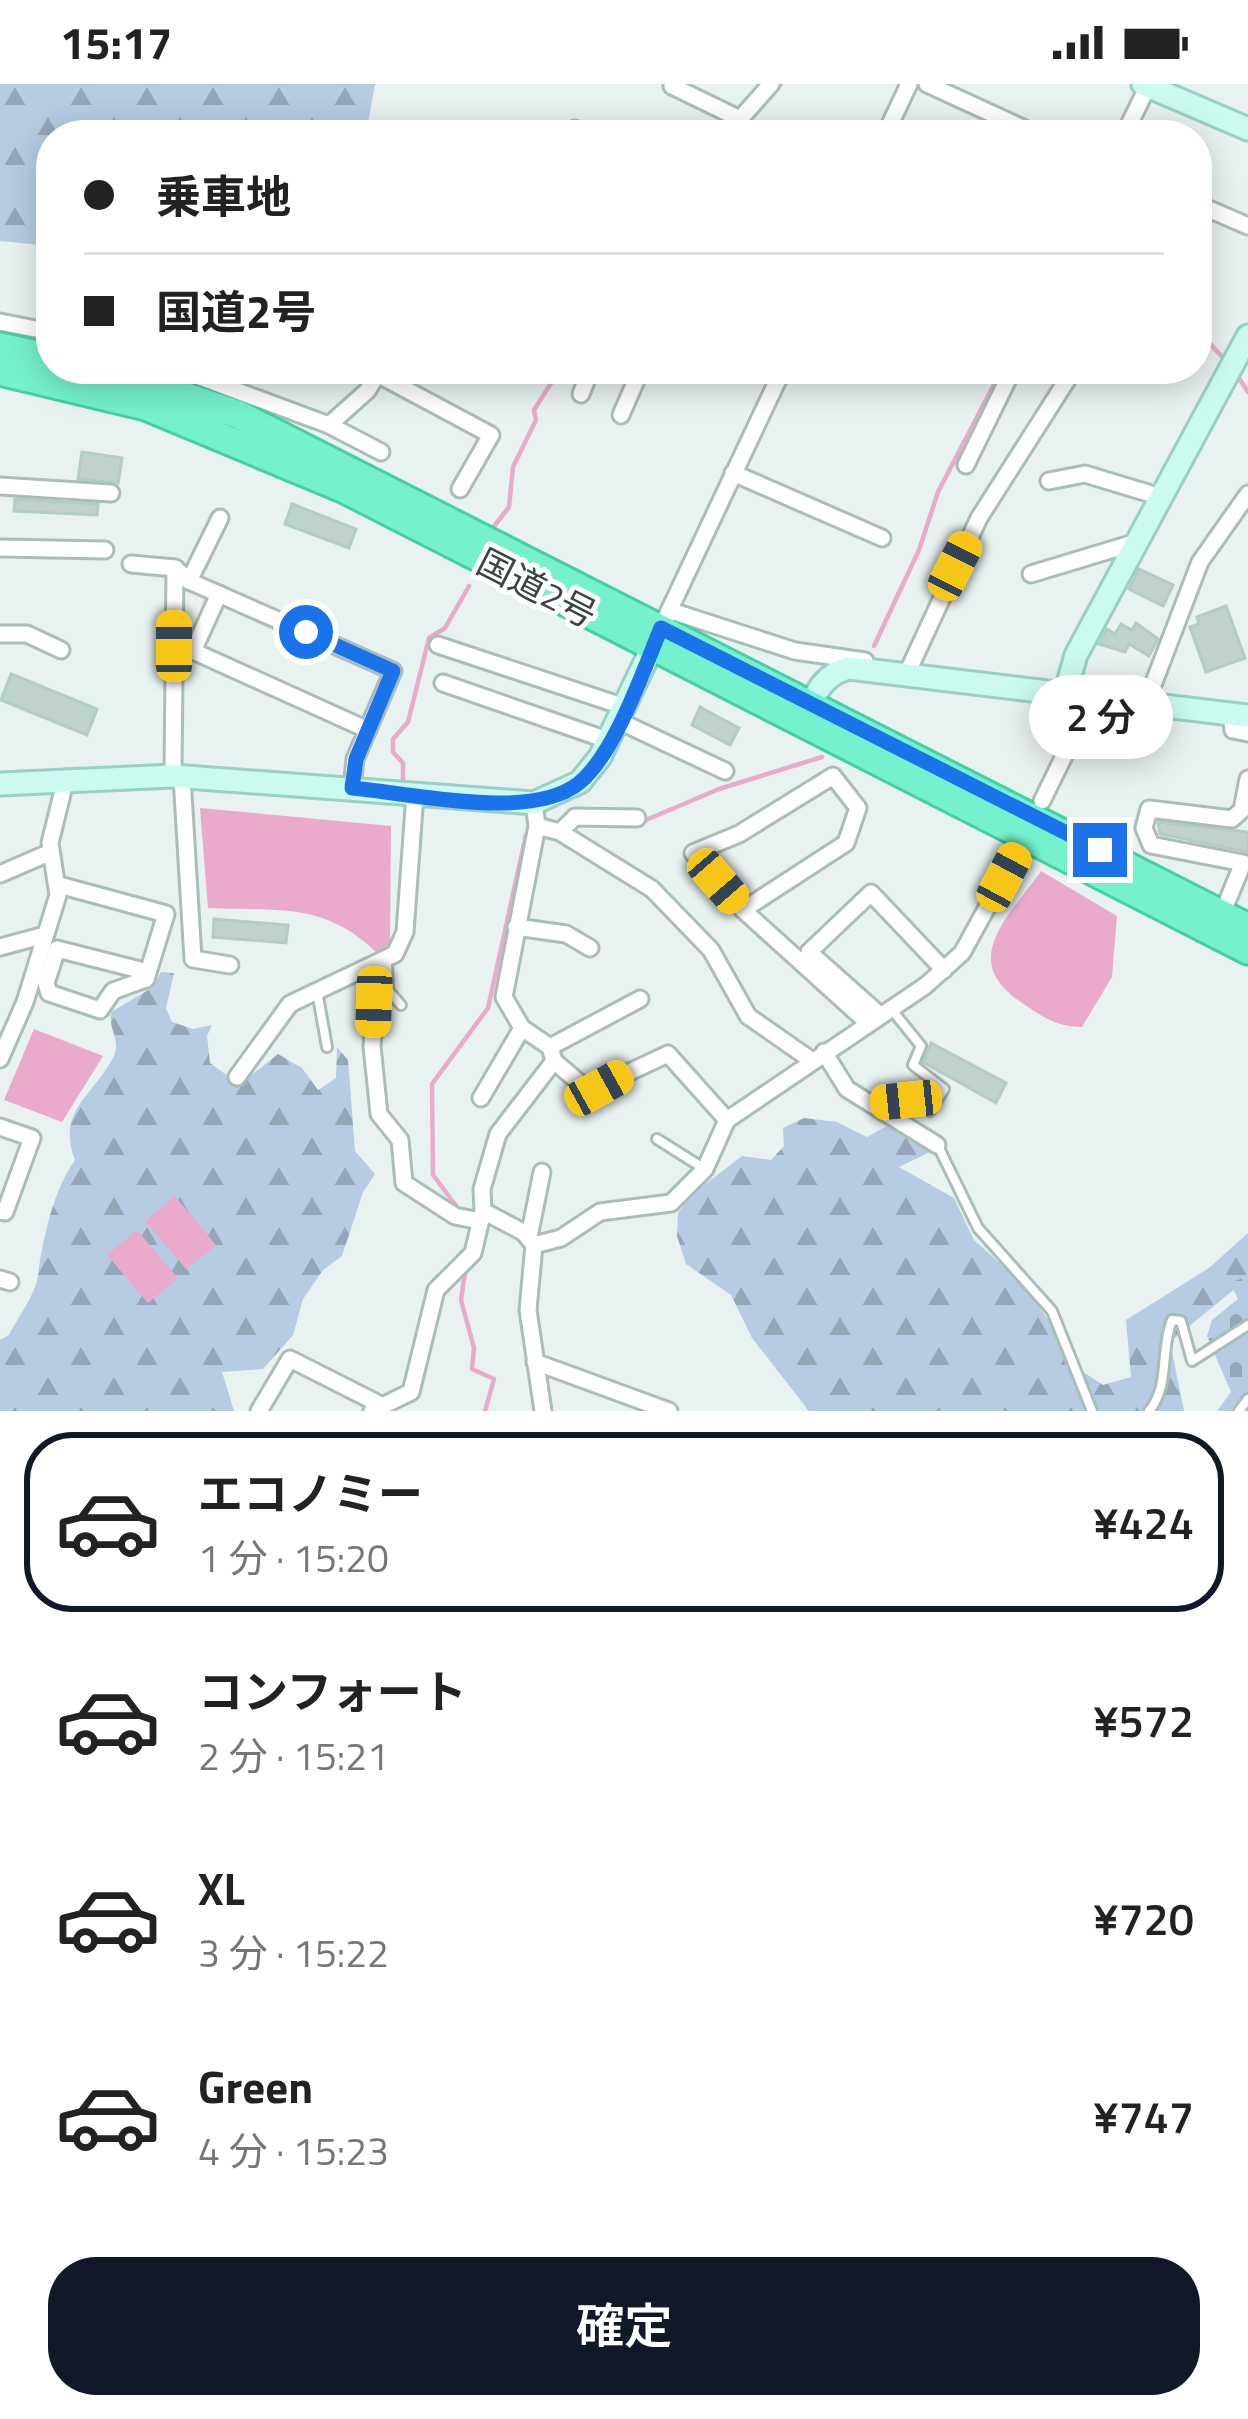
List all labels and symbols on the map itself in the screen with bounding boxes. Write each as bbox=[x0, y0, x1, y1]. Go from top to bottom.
car bbox=[923, 526, 987, 606]
street label: 国道2号 bbox=[468, 534, 607, 641]
route start bbox=[279, 605, 333, 659]
car bbox=[156, 610, 192, 682]
callout: 2 分 bbox=[1028, 676, 1172, 760]
route end bbox=[1073, 823, 1127, 877]
car bbox=[971, 837, 1037, 917]
car bbox=[681, 842, 755, 920]
car bbox=[355, 965, 393, 1039]
car bbox=[559, 1055, 639, 1121]
car bbox=[868, 1078, 944, 1122]

